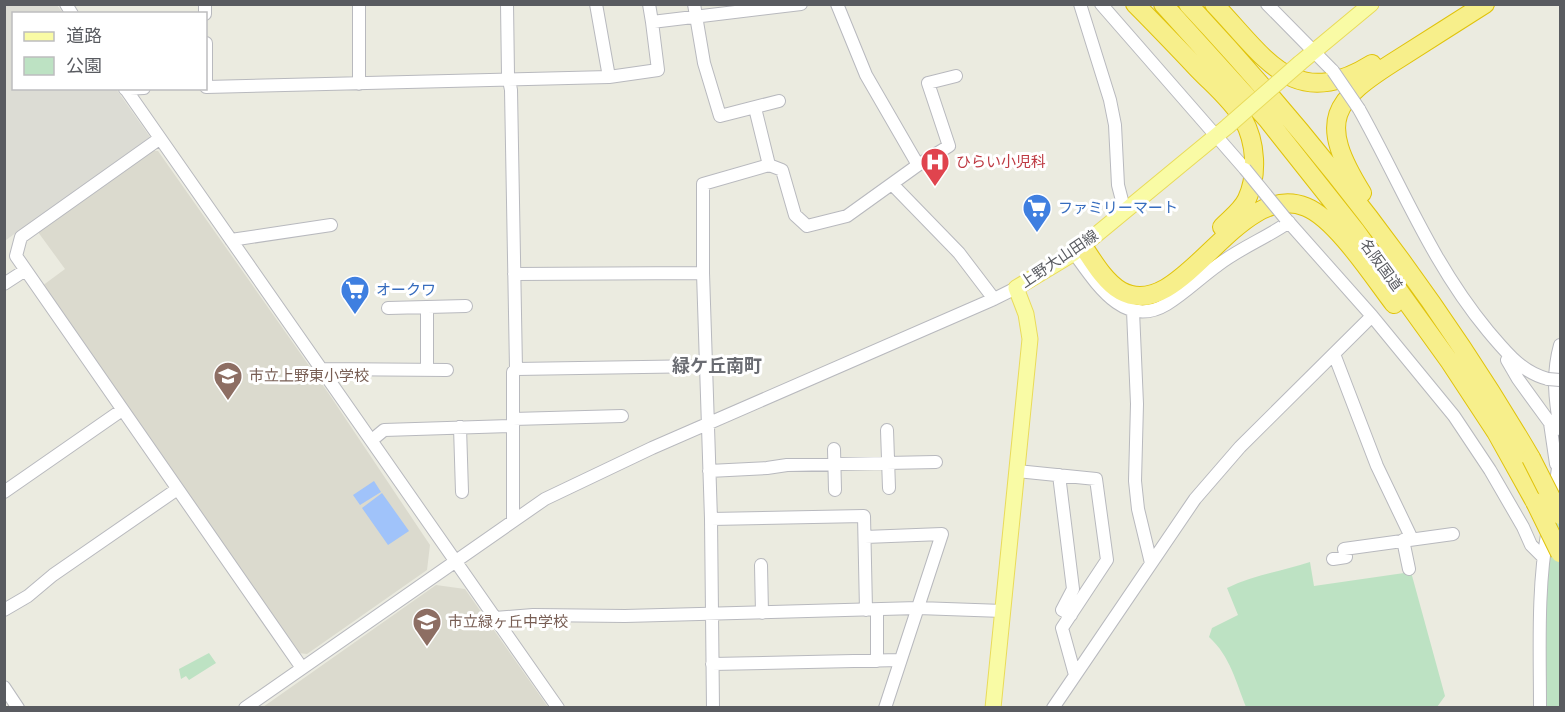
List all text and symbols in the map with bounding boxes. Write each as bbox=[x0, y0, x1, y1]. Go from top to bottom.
legend bbox=[12, 12, 207, 90]
text: 道路 bbox=[66, 24, 102, 47]
text: 公園 bbox=[66, 54, 102, 77]
hospital icon: ひらい小児科 bbox=[919, 146, 951, 188]
place label: ひらい小児科 bbox=[956, 152, 1046, 171]
supermarket icon: ファミリーマート bbox=[1021, 192, 1053, 234]
place label: ファミリーマート bbox=[1058, 198, 1178, 217]
street label: 上野大山田線 bbox=[1016, 226, 1101, 292]
street label: 名阪国道 bbox=[1356, 235, 1407, 295]
supermarket icon: オークワ bbox=[339, 274, 371, 316]
place label: オークワ bbox=[376, 280, 436, 299]
district label: 緑ケ丘南町 bbox=[672, 354, 762, 377]
school or university icon: 市立上野東小学校 bbox=[212, 360, 244, 402]
place label: 市立上野東小学校 bbox=[249, 366, 369, 385]
school or university icon: 市立緑ヶ丘中学校 bbox=[411, 606, 443, 648]
place label: 市立緑ヶ丘中学校 bbox=[448, 612, 568, 631]

